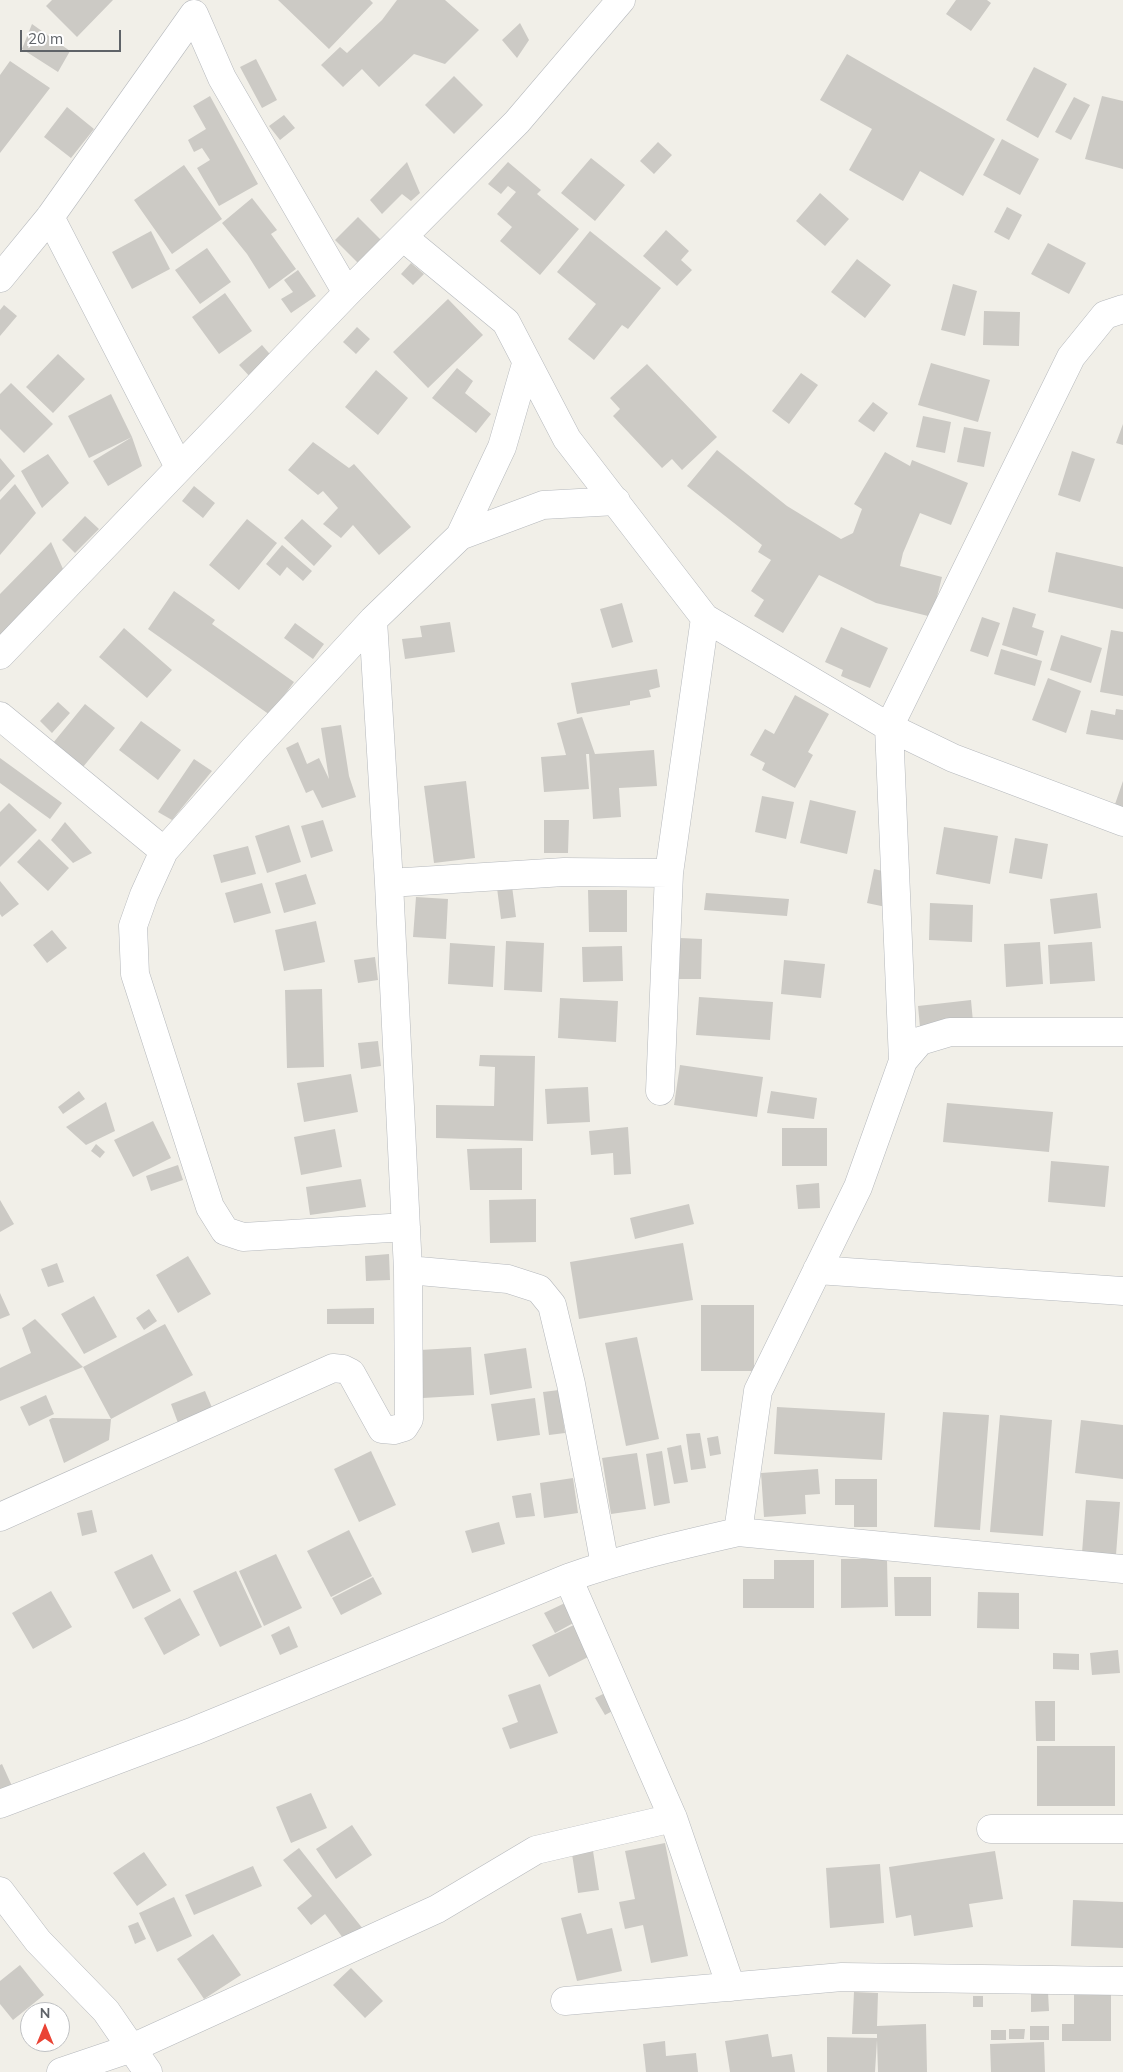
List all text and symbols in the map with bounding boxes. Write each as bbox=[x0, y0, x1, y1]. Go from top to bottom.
scale bar bbox=[22, 20, 124, 52]
text: 20 m bbox=[28, 29, 63, 48]
north arrow bbox=[20, 2002, 70, 2052]
text: N bbox=[40, 2004, 50, 2022]

